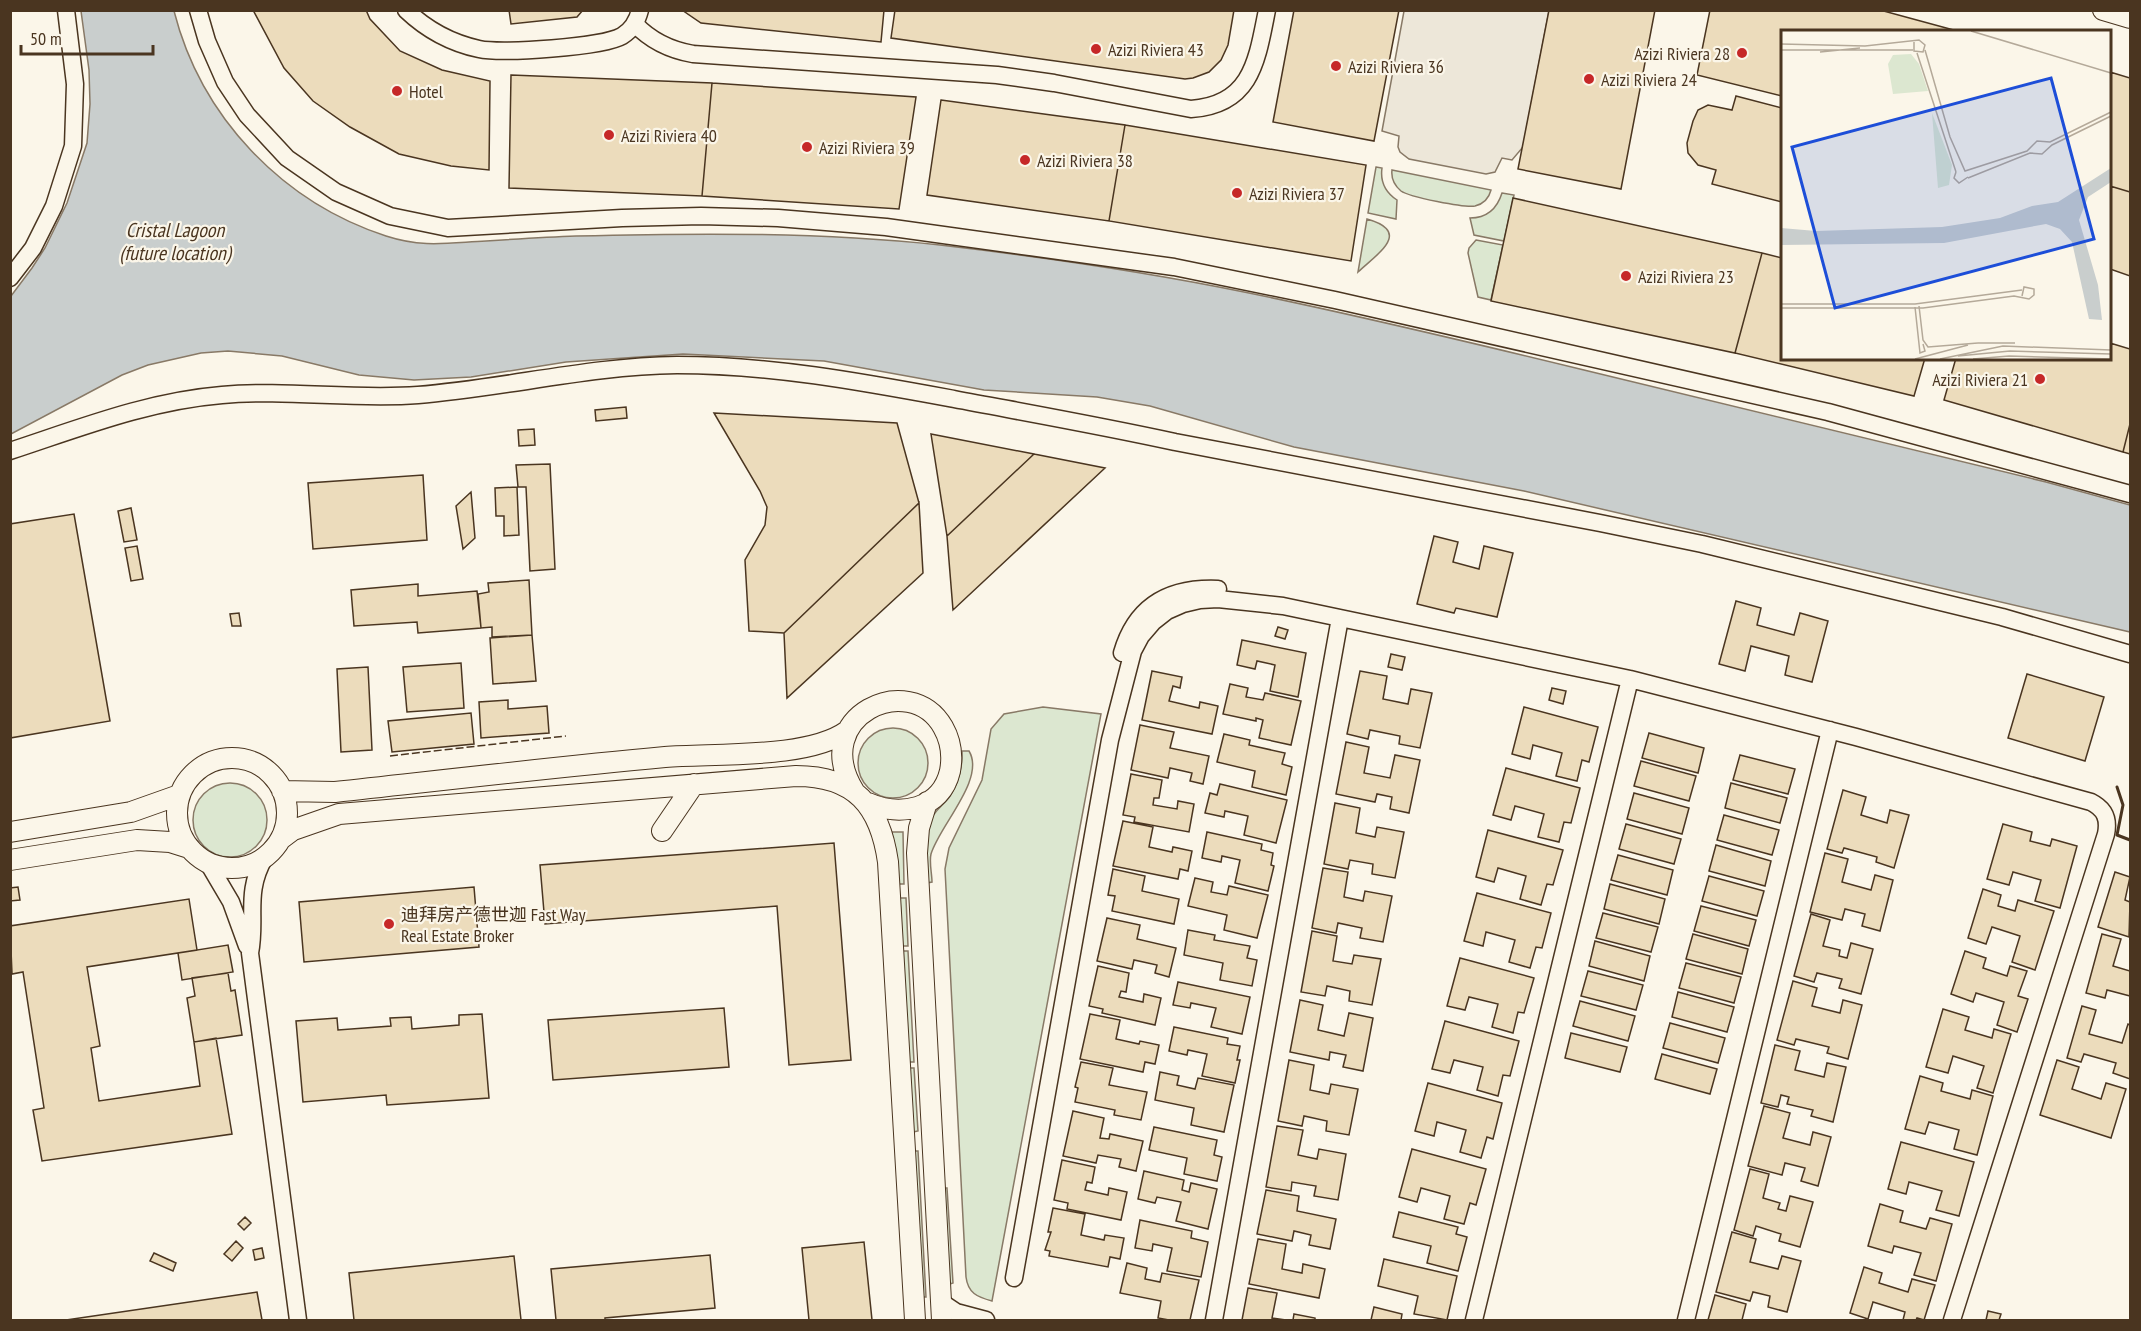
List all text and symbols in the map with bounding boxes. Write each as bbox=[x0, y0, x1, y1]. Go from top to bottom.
scale bar bbox=[21, 18, 153, 56]
text: 50 m bbox=[30, 27, 62, 50]
inset map bbox=[1781, 30, 2111, 360]
place label: Azizi Riviera 43 bbox=[1108, 38, 1204, 61]
marker: Azizi Riviera 43 bbox=[1089, 42, 1103, 56]
place label: Azizi Riviera 28 bbox=[1634, 42, 1730, 65]
marker: Azizi Riviera 28 bbox=[1735, 46, 1749, 60]
place label: Azizi Riviera 36 bbox=[1348, 55, 1444, 78]
marker: Azizi Riviera 36 bbox=[1329, 59, 1343, 73]
place label: Azizi Riviera 24 bbox=[1601, 68, 1697, 91]
marker: Azizi Riviera 24 bbox=[1582, 72, 1596, 86]
place label: Hotel bbox=[409, 80, 444, 103]
marker: Hotel bbox=[390, 84, 404, 98]
place label: Azizi Riviera 40 bbox=[621, 124, 717, 147]
marker: Azizi Riviera 40 bbox=[602, 128, 616, 142]
place label: Azizi Riviera 39 bbox=[819, 136, 915, 159]
marker: Azizi Riviera 39 bbox=[800, 140, 814, 154]
place label: Azizi Riviera 38 bbox=[1037, 149, 1133, 172]
marker: Azizi Riviera 38 bbox=[1018, 153, 1032, 167]
place label: Azizi Riviera 37 bbox=[1249, 182, 1345, 205]
marker: Azizi Riviera 37 bbox=[1230, 186, 1244, 200]
water label: Cristal Lagoon (future location) bbox=[120, 217, 233, 266]
place label: Azizi Riviera 23 bbox=[1638, 265, 1734, 288]
marker: Azizi Riviera 23 bbox=[1619, 269, 1633, 283]
place label: Azizi Riviera 21 bbox=[1932, 368, 2028, 391]
marker: Azizi Riviera 21 bbox=[2033, 372, 2047, 386]
place label: 迪拜房产德世迦 Fast Way Real Estate Broker bbox=[401, 903, 586, 947]
marker: 迪拜房产德世迦 Fast Way Real Estate Broker bbox=[382, 917, 396, 931]

